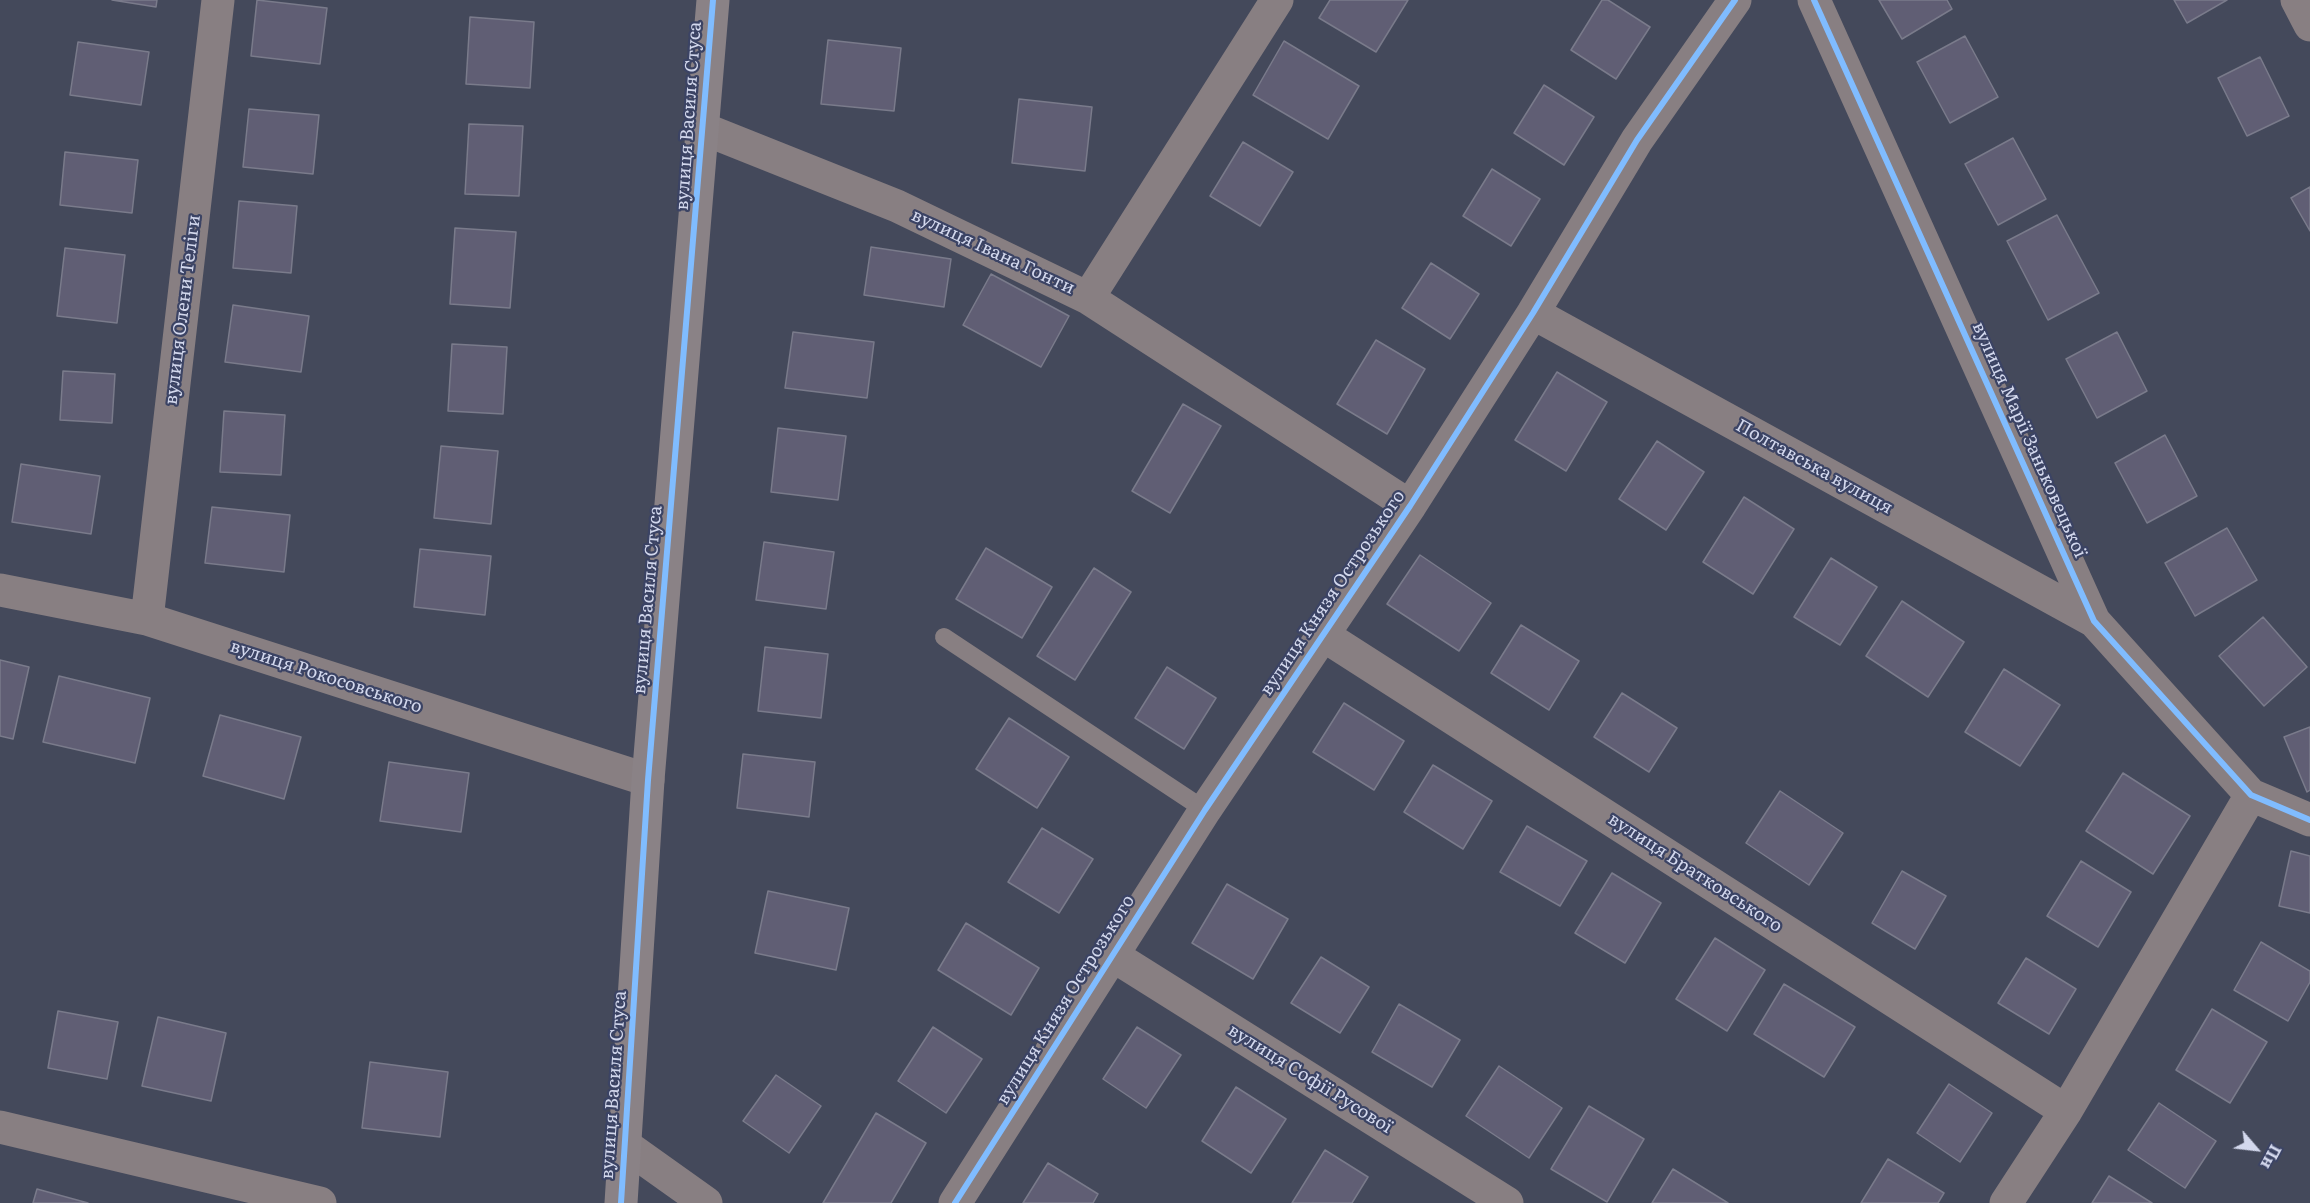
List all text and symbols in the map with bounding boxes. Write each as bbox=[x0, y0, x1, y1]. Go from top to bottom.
street label: вулиця Василя Стуса bbox=[672, 21, 706, 211]
street label: вулиця Івана Гонти bbox=[908, 205, 1078, 299]
street label: вулиця Олени Теліги bbox=[161, 214, 205, 406]
street label: вулиця Марії Заньковецької bbox=[1967, 319, 2091, 561]
street label: Полтавська вулиця bbox=[1732, 415, 1896, 519]
street label: вулиця Князя Острозького bbox=[1256, 486, 1410, 700]
street label: вулиця Василя Стуса bbox=[629, 505, 667, 695]
street label: вулиця Рокосовського bbox=[227, 636, 425, 718]
street label: вулиця Братковського bbox=[1604, 809, 1786, 937]
street label: вулиця Князя Острозького bbox=[992, 891, 1140, 1109]
street label: вулиця Василя Стуса bbox=[597, 990, 631, 1180]
street label: вулиця Софії Русової bbox=[1224, 1020, 1396, 1138]
north arrow bbox=[2226, 1119, 2286, 1179]
text: Пн bbox=[2255, 1141, 2288, 1174]

